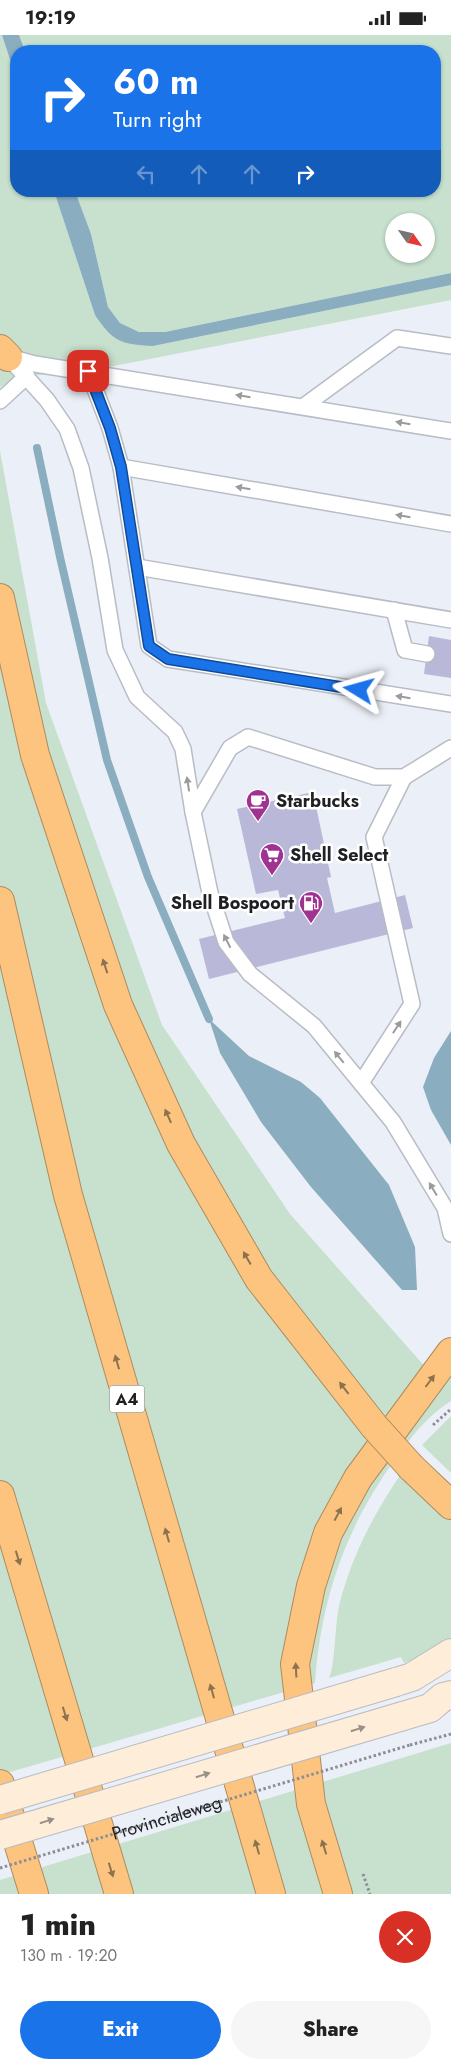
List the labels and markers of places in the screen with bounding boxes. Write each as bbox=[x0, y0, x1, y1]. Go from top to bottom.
pin bbox=[67, 350, 109, 392]
cafe icon: Starbucks bbox=[245, 788, 271, 822]
place label: Starbucks bbox=[276, 788, 359, 814]
supermarket icon: Shell Select bbox=[259, 842, 285, 876]
place label: Shell Select bbox=[290, 842, 389, 868]
place label: Shell Bospoort bbox=[171, 890, 294, 916]
fuel station icon: Shell Bospoort bbox=[298, 890, 324, 924]

